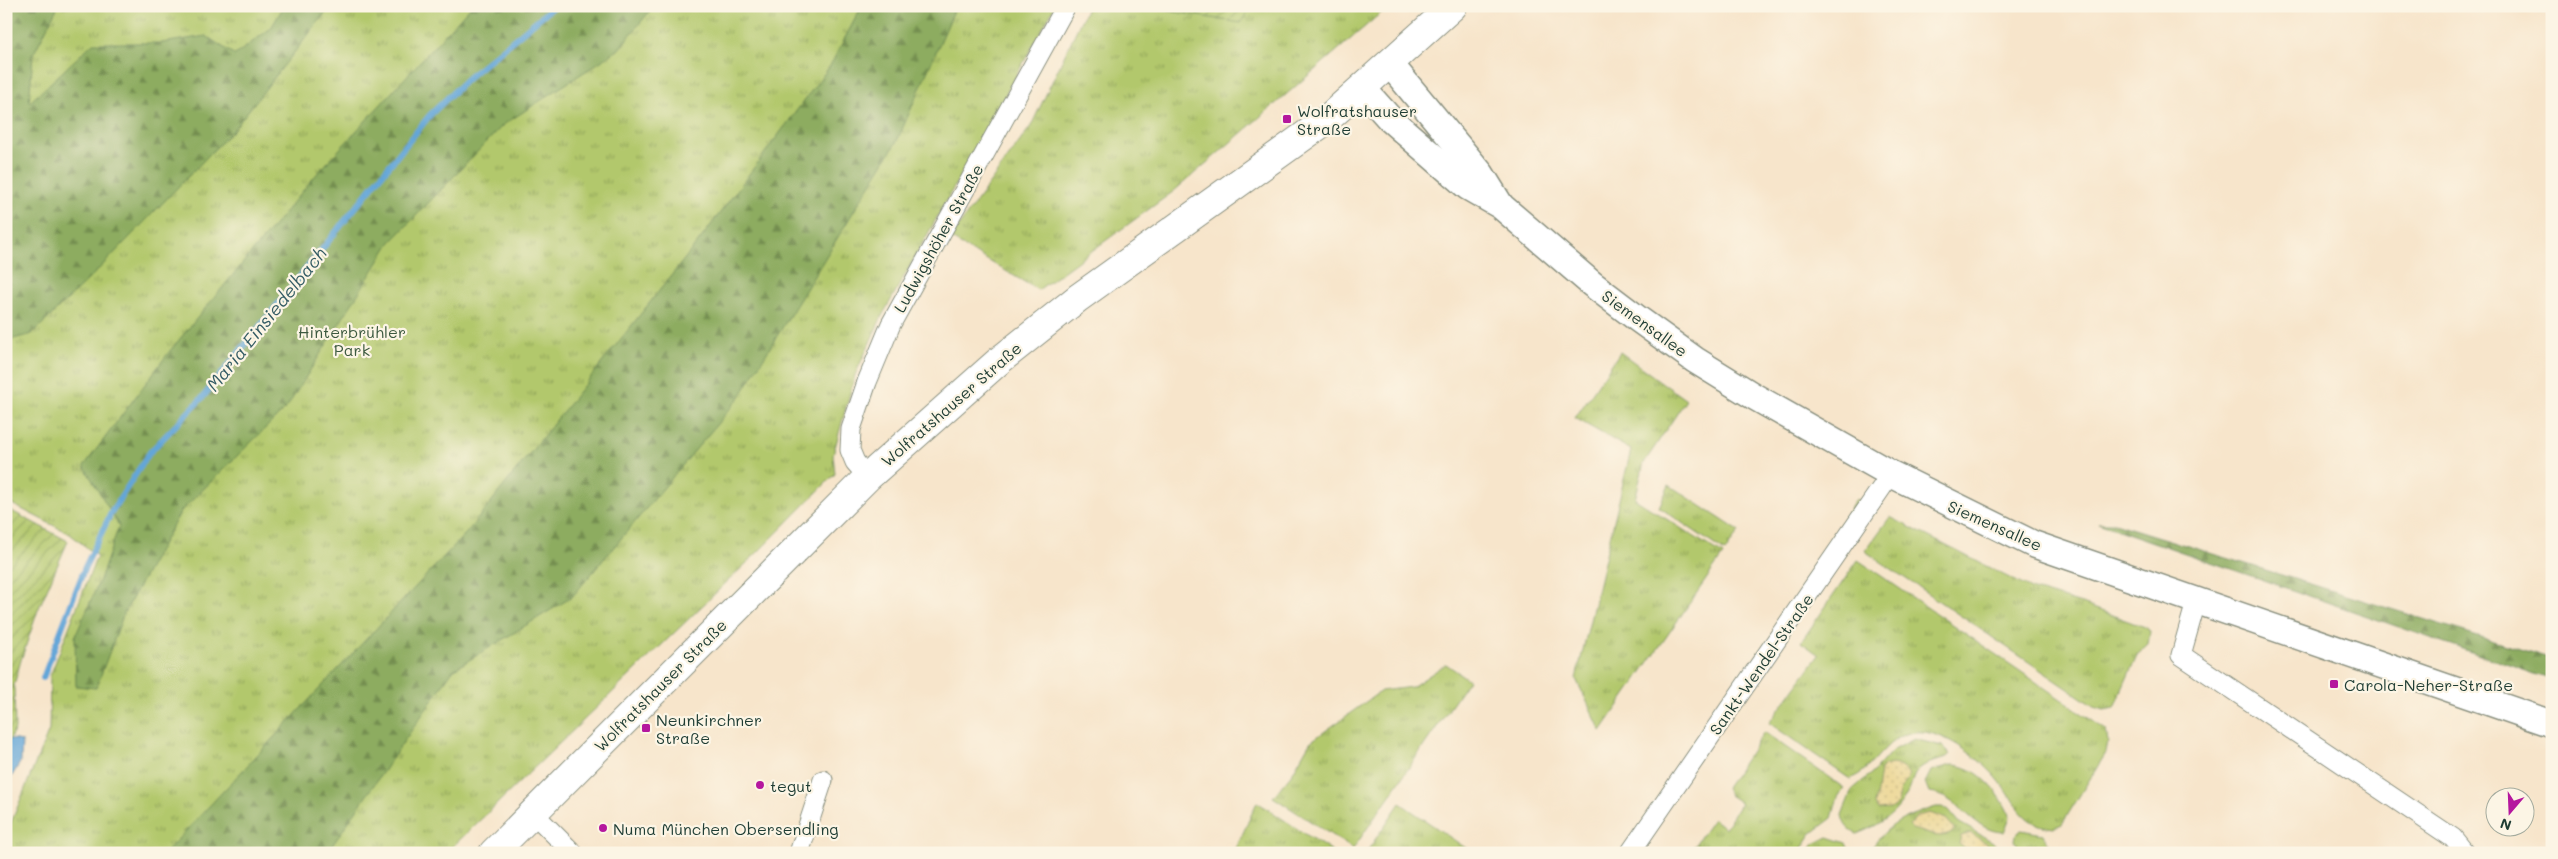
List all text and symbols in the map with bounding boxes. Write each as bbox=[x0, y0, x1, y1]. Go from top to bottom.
place label: Wolfratshauser Straße bbox=[1297, 100, 1417, 139]
marker: Wolfratshauser Straße bbox=[1281, 113, 1293, 125]
street label: Ludwigshöher Straße bbox=[888, 160, 988, 316]
water label: Maria Einsiedelbach bbox=[200, 242, 332, 396]
street label: Siemensallee bbox=[1598, 285, 1692, 361]
park label: Hinterbrühler Park bbox=[298, 321, 406, 360]
street label: Wolfratshauser Straße bbox=[876, 337, 1026, 471]
street label: Siemensallee bbox=[1945, 495, 2045, 555]
street label: Sankt-Wendel-Straße bbox=[1704, 589, 1818, 739]
street label: Wolfratshauser Straße bbox=[589, 614, 731, 756]
place label: Carola-Neher-Straße bbox=[2344, 674, 2513, 695]
marker: Carola-Neher-Straße bbox=[2328, 678, 2340, 690]
place label: Neunkirchner Straße bbox=[656, 709, 762, 748]
marker: Neunkirchner Straße bbox=[640, 722, 652, 734]
place label: tegut bbox=[770, 775, 812, 796]
marker: tegut bbox=[754, 779, 766, 791]
north arrow bbox=[2486, 786, 2536, 836]
text: N bbox=[2497, 814, 2514, 835]
place label: Numa München Obersendling bbox=[613, 818, 839, 839]
marker: Numa München Obersendling bbox=[597, 822, 609, 834]

